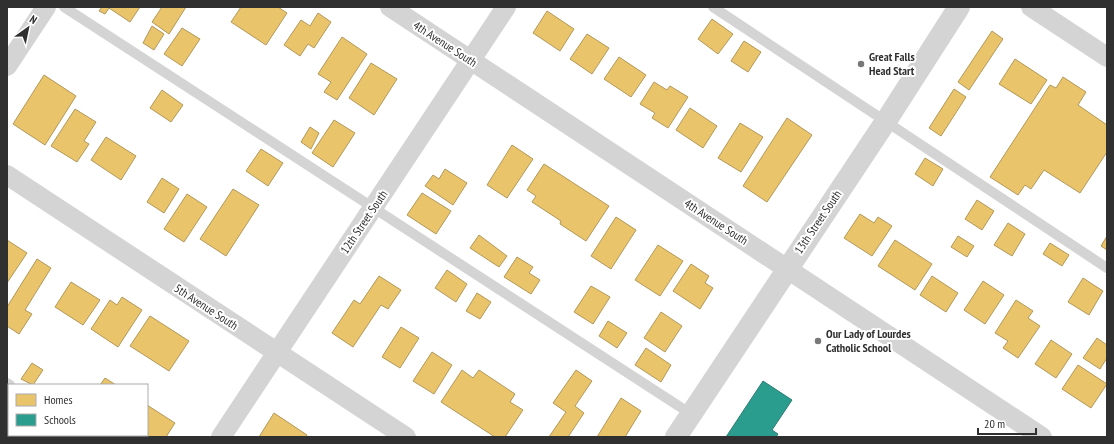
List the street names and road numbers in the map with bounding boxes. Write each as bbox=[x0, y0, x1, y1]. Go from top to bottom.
street label: 4th Avenue South bbox=[410, 17, 480, 70]
street label: 12th Street South bbox=[337, 187, 390, 256]
street label: 13th Street South bbox=[791, 187, 844, 256]
street label: 4th Avenue South bbox=[681, 195, 751, 248]
street label: 5th Avenue South bbox=[171, 280, 241, 333]

